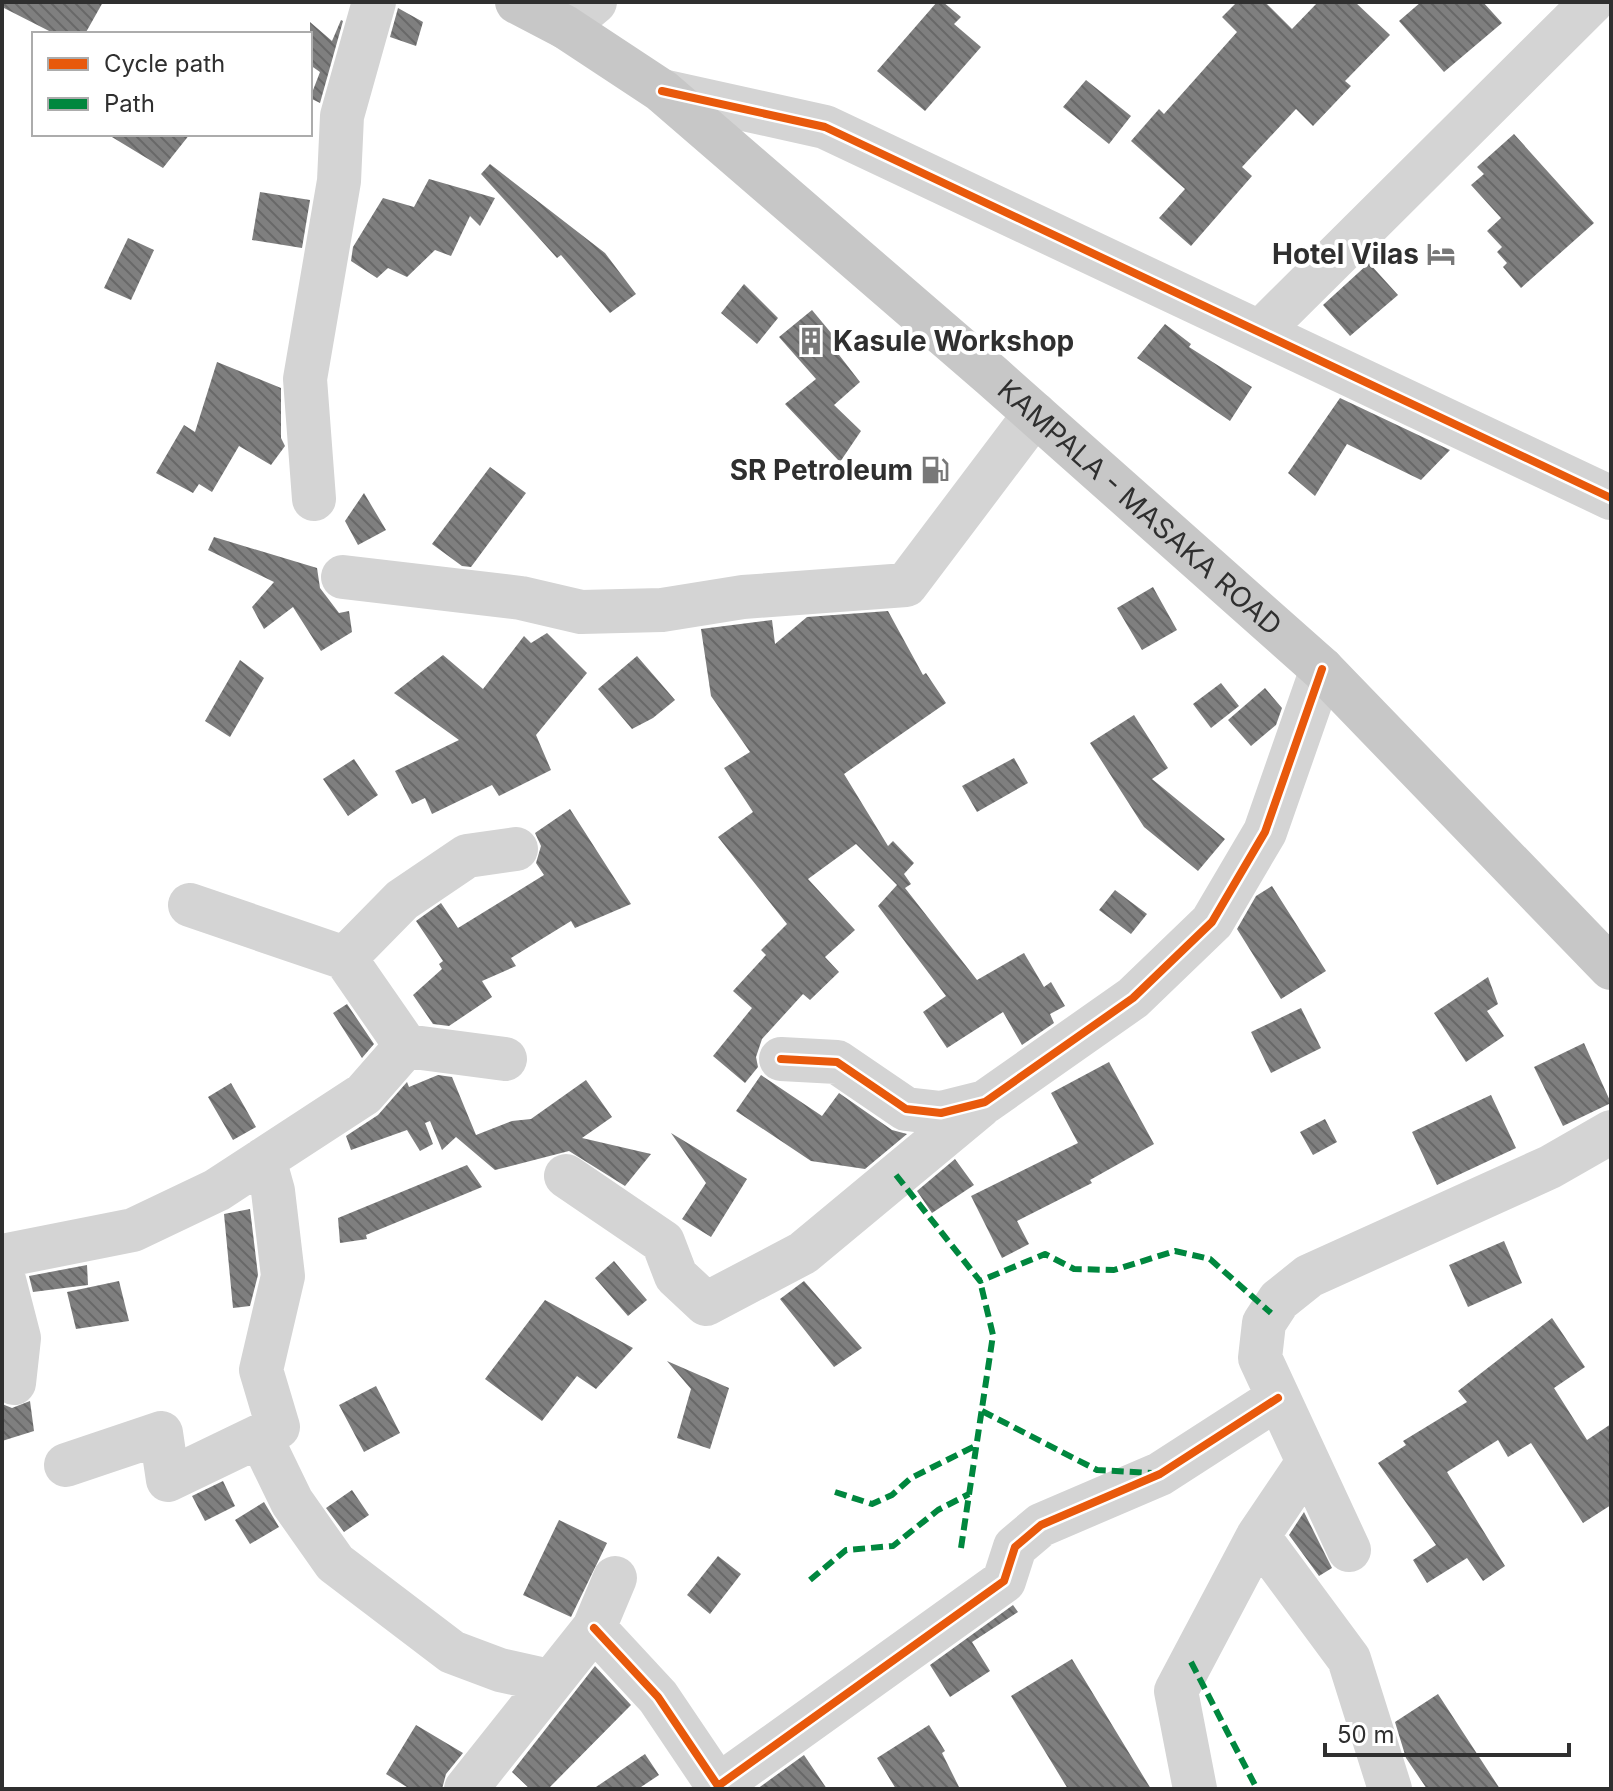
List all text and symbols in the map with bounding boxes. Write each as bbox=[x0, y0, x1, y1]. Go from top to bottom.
legend bbox=[32, 32, 312, 136]
text: Cycle path bbox=[104, 49, 225, 78]
text: Path bbox=[104, 89, 155, 118]
place label: Hotel Vilas bbox=[1272, 237, 1419, 271]
hotel icon: Hotel Vilas bbox=[1426, 239, 1456, 269]
place label: Kasule Workshop bbox=[833, 324, 1074, 358]
building icon: Kasule Workshop bbox=[796, 326, 826, 356]
street label: KAMPALA - MASAKA ROAD bbox=[991, 372, 1289, 642]
place label: SR Petroleum bbox=[730, 453, 913, 487]
fuel station icon: SR Petroleum bbox=[920, 455, 950, 485]
scale bar bbox=[1325, 1707, 1569, 1757]
text: 50 m bbox=[1337, 1720, 1395, 1749]

